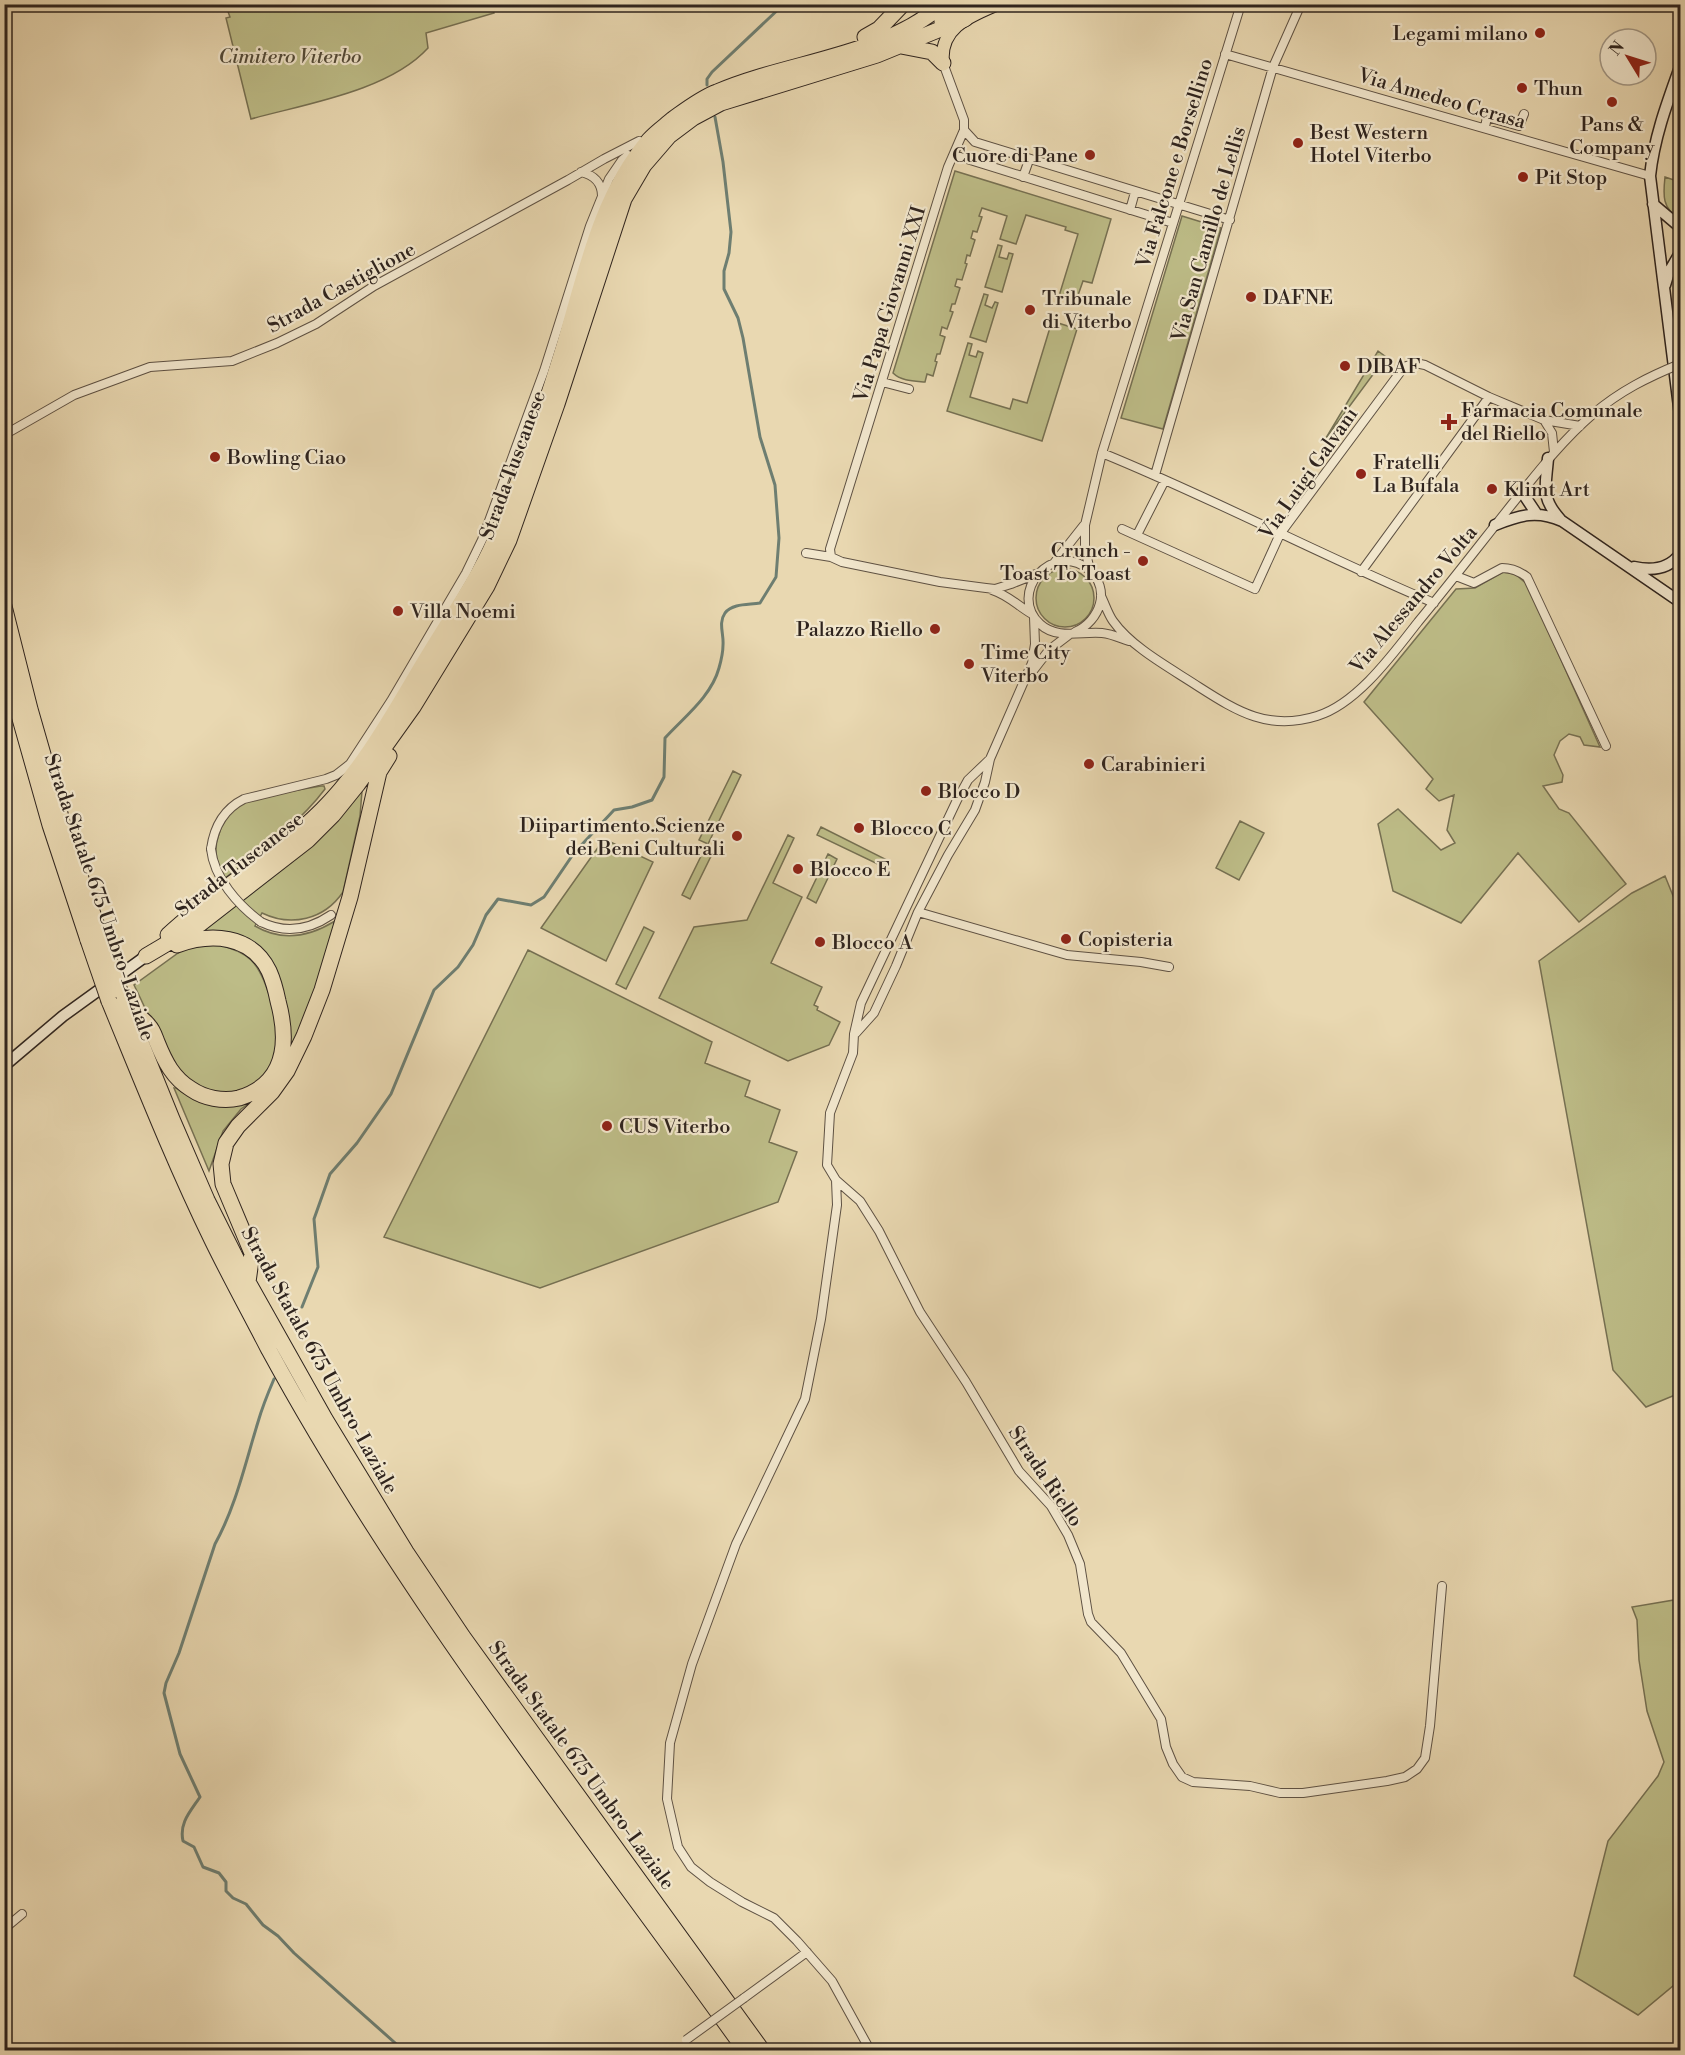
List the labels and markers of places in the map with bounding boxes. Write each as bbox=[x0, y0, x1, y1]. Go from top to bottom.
place label: Legami milano bbox=[1393, 22, 1528, 47]
marker: Legami milano bbox=[1533, 26, 1547, 40]
place label: Thun bbox=[1534, 77, 1583, 102]
marker: Thun bbox=[1515, 81, 1529, 95]
marker: Pans & Company bbox=[1605, 95, 1619, 109]
place label: Pans & Company bbox=[1569, 113, 1655, 161]
place label: Best Western Hotel Viterbo bbox=[1309, 121, 1432, 169]
marker: Best Western Hotel Viterbo bbox=[1291, 136, 1305, 150]
place label: Cuore di Pane bbox=[952, 144, 1078, 169]
marker: Cuore di Pane bbox=[1083, 148, 1097, 162]
place label: Pit Stop bbox=[1535, 166, 1607, 191]
marker: Pit Stop bbox=[1516, 170, 1530, 184]
place label: DAFNE bbox=[1263, 286, 1333, 311]
place label: Tribunale di Viterbo bbox=[1042, 287, 1132, 335]
marker: DAFNE bbox=[1244, 290, 1258, 304]
marker: Tribunale di Viterbo bbox=[1023, 303, 1037, 317]
place label: DIBAF bbox=[1357, 355, 1421, 380]
marker: DIBAF bbox=[1338, 359, 1352, 373]
place label: Farmacia Comunale del Riello bbox=[1461, 399, 1643, 447]
marker: Farmacia Comunale del Riello bbox=[1442, 415, 1456, 429]
place label: Bowling Ciao bbox=[226, 446, 346, 471]
marker: Bowling Ciao bbox=[208, 450, 222, 464]
place label: Fratelli La Bufala bbox=[1373, 451, 1460, 499]
marker: Fratelli La Bufala bbox=[1354, 467, 1368, 481]
place label: Klimt Art bbox=[1504, 478, 1590, 503]
marker: Klimt Art bbox=[1485, 482, 1499, 496]
place label: Crunch - Toast To Toast bbox=[1000, 539, 1131, 587]
marker: Crunch - Toast To Toast bbox=[1136, 554, 1150, 568]
place label: Villa Noemi bbox=[409, 600, 516, 625]
marker: Villa Noemi bbox=[391, 604, 405, 618]
place label: Palazzo Riello bbox=[796, 618, 923, 643]
marker: Palazzo Riello bbox=[928, 622, 942, 636]
place label: Time City Viterbo bbox=[980, 641, 1070, 689]
marker: Time City Viterbo bbox=[962, 657, 976, 671]
place label: Carabinieri bbox=[1101, 753, 1206, 778]
marker: Carabinieri bbox=[1082, 757, 1096, 771]
place label: Blocco D bbox=[937, 780, 1020, 805]
marker: Blocco D bbox=[919, 784, 933, 798]
place label: Diipartimento.Scienze dei Beni Culturali bbox=[520, 814, 725, 862]
place label: Blocco C bbox=[870, 817, 952, 842]
marker: Blocco C bbox=[852, 821, 866, 835]
marker: Diipartimento.Scienze dei Beni Culturali bbox=[730, 829, 744, 843]
place label: Blocco E bbox=[809, 858, 891, 883]
marker: Blocco E bbox=[791, 862, 805, 876]
place label: Copisteria bbox=[1078, 928, 1174, 953]
place label: Blocco A bbox=[831, 931, 914, 956]
marker: Copisteria bbox=[1059, 932, 1073, 946]
marker: Blocco A bbox=[813, 935, 827, 949]
place label: CUS Viterbo bbox=[619, 1115, 731, 1140]
marker: CUS Viterbo bbox=[600, 1119, 614, 1133]

